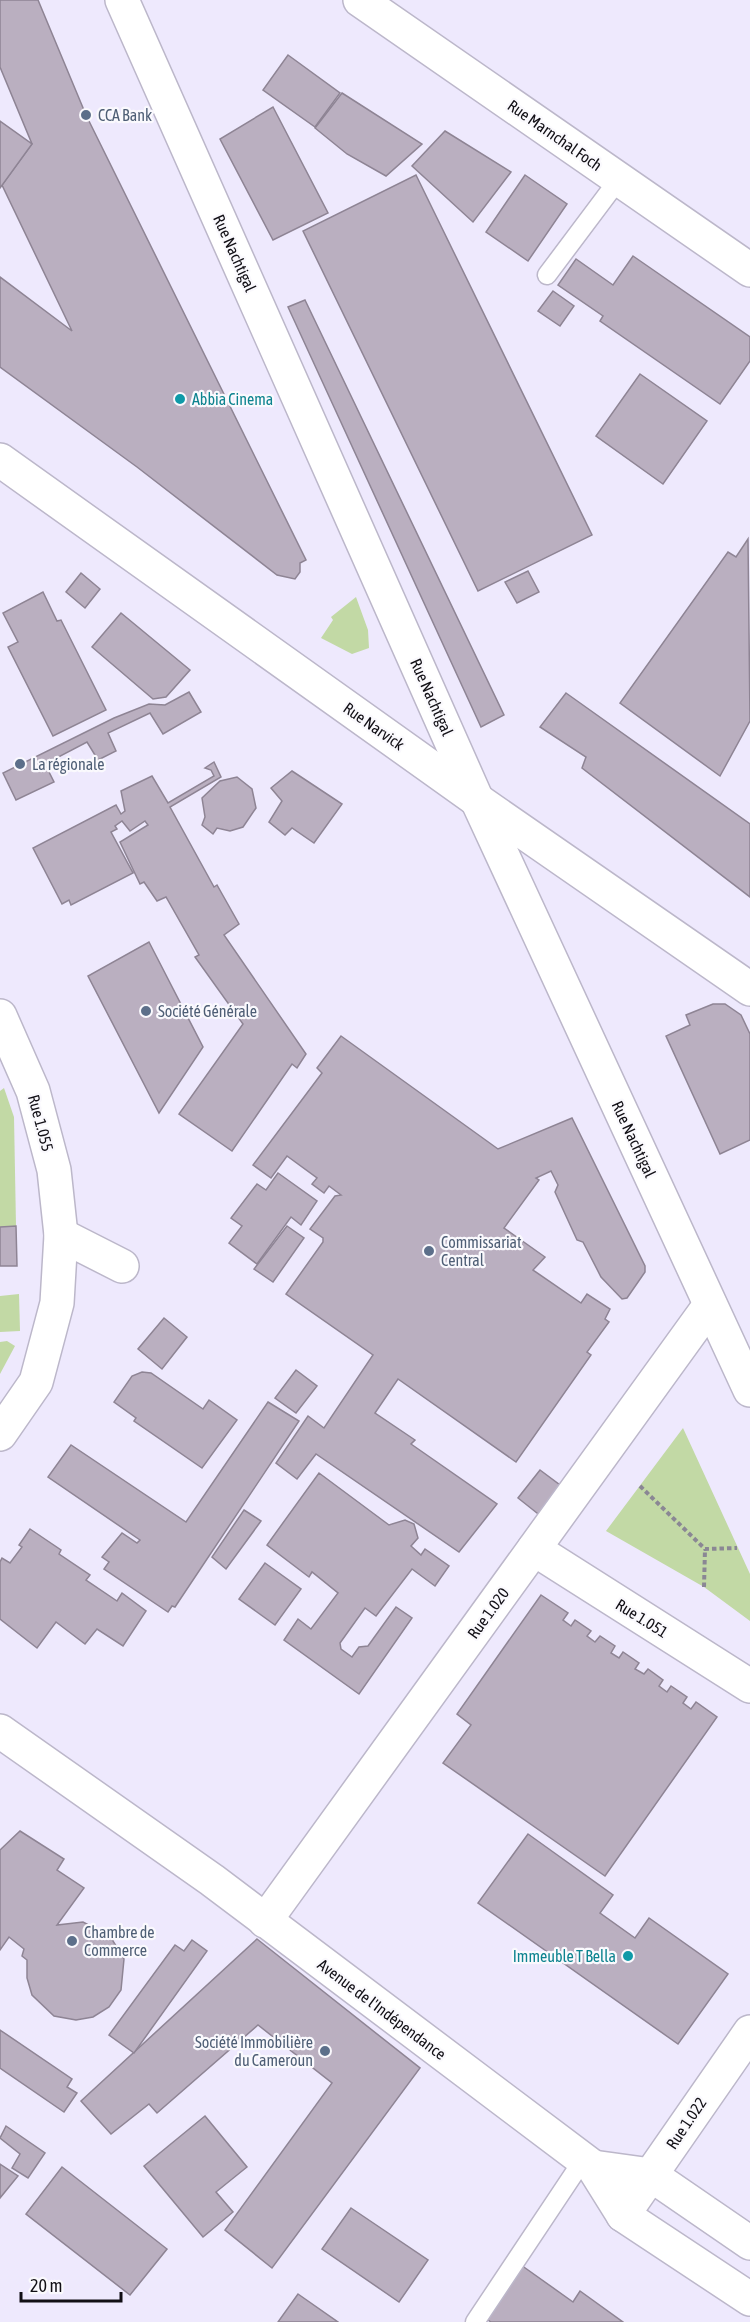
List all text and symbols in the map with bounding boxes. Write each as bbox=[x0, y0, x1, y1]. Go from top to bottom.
street label: Rue Marnchal Foch bbox=[504, 96, 606, 174]
place label: CCA Bank bbox=[98, 106, 152, 124]
marker: CCA Bank bbox=[79, 108, 93, 122]
street label: Rue Nachtigal bbox=[209, 212, 260, 295]
place label: Abbia Cinema bbox=[192, 390, 273, 408]
marker: Abbia Cinema bbox=[173, 392, 187, 406]
street label: Rue Nachtigal bbox=[406, 656, 457, 739]
street label: Rue Narvick bbox=[340, 699, 408, 753]
place label: La régionale bbox=[32, 755, 104, 774]
marker: La régionale bbox=[13, 757, 27, 771]
place label: Société Générale bbox=[158, 1002, 257, 1020]
marker: Société Générale bbox=[139, 1004, 153, 1018]
street label: Rue 1.055 bbox=[25, 1093, 57, 1153]
street label: Rue Nachtigal bbox=[608, 1098, 660, 1181]
place label: Commissariat Central bbox=[441, 1233, 522, 1269]
marker: Commissariat Central bbox=[422, 1244, 436, 1258]
street label: Rue 1.020 bbox=[464, 1584, 512, 1642]
street label: Rue 1.051 bbox=[613, 1595, 671, 1641]
place label: Chambre de Commerce bbox=[84, 1923, 155, 1959]
marker: Chambre de Commerce bbox=[65, 1934, 79, 1948]
place label: Immeuble T Bella bbox=[513, 1947, 616, 1965]
marker: Immeuble T Bella bbox=[621, 1949, 635, 1963]
street label: Avenue de l'Indépendance bbox=[314, 1955, 450, 2064]
place label: Société Immobilière du Cameroun bbox=[195, 2033, 313, 2069]
marker: Société Immobilière du Cameroun bbox=[318, 2044, 332, 2058]
street label: Rue 1.022 bbox=[662, 2094, 710, 2152]
scale bar bbox=[21, 2265, 122, 2303]
text: 20 m bbox=[30, 2275, 62, 2296]

